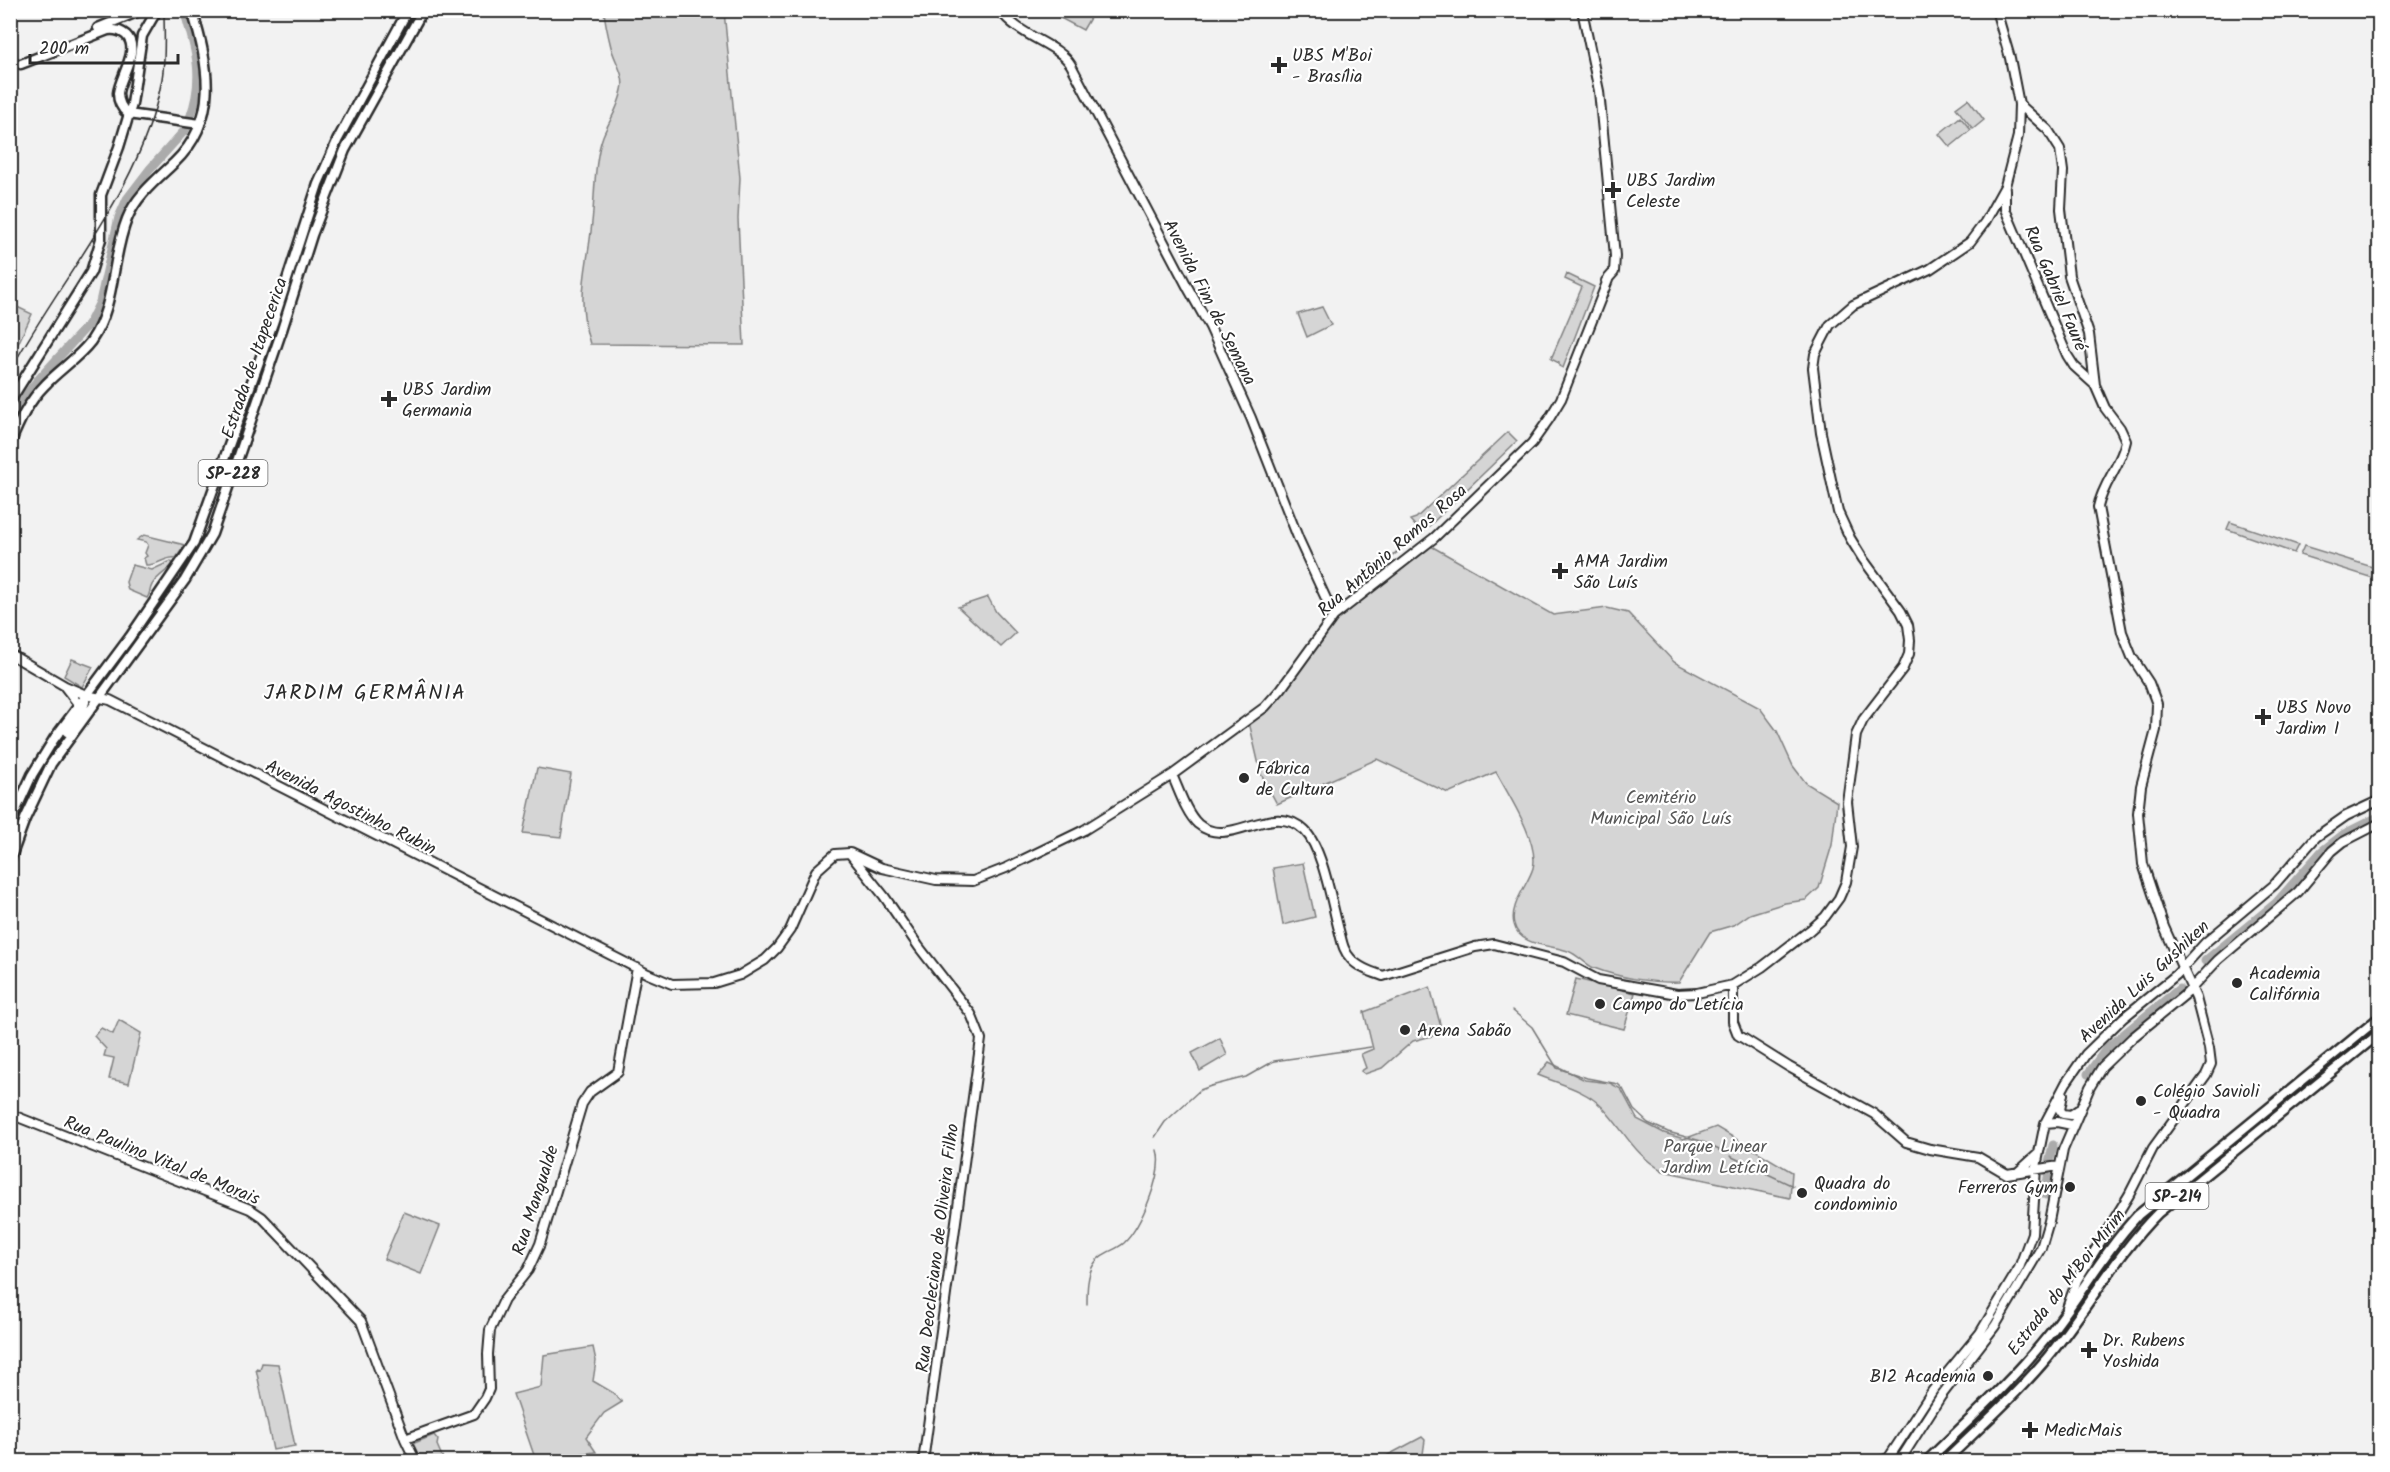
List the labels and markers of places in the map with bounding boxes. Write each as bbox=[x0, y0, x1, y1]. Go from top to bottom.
place label: UBS M'Boi - Brasília bbox=[1292, 42, 1372, 92]
marker: UBS M'Boi - Brasília bbox=[1270, 56, 1288, 74]
place label: UBS Jardim Celeste bbox=[1626, 167, 1715, 217]
marker: UBS Jardim Celeste bbox=[1604, 181, 1622, 199]
place label: UBS Jardim Germania bbox=[402, 376, 491, 426]
marker: UBS Jardim Germania bbox=[380, 390, 398, 408]
place label: AMA Jardim São Luís bbox=[1574, 548, 1668, 598]
marker: AMA Jardim São Luís bbox=[1551, 562, 1569, 580]
place label: UBS Novo Jardim I bbox=[2276, 694, 2351, 744]
marker: UBS Novo Jardim I bbox=[2254, 708, 2272, 726]
place label: Fábrica de Cultura bbox=[1256, 755, 1334, 805]
marker: Fábrica de Cultura bbox=[1237, 771, 1251, 785]
place label: Academia Califórnia bbox=[2249, 960, 2321, 1010]
marker: Academia Califórnia bbox=[2230, 976, 2244, 990]
place label: Campo do Letícia bbox=[1612, 991, 1744, 1020]
marker: Campo do Letícia bbox=[1593, 997, 1607, 1011]
place label: Arena Sabão bbox=[1417, 1017, 1511, 1046]
marker: Arena Sabão bbox=[1398, 1023, 1412, 1037]
place label: Colégio Savioli - Quadra bbox=[2153, 1078, 2260, 1128]
marker: Colégio Savioli - Quadra bbox=[2134, 1094, 2148, 1108]
place label: Quadra do condominio bbox=[1814, 1170, 1898, 1220]
place label: Ferreros Gym bbox=[1958, 1174, 2058, 1203]
marker: Ferreros Gym bbox=[2063, 1180, 2077, 1194]
marker: Quadra do condominio bbox=[1795, 1186, 1809, 1200]
place label: Dr. Rubens Yoshida bbox=[2102, 1327, 2185, 1377]
marker: Dr. Rubens Yoshida bbox=[2080, 1341, 2098, 1359]
place label: B12 Academia bbox=[1870, 1363, 1976, 1392]
marker: B12 Academia bbox=[1981, 1369, 1995, 1383]
place label: MedicMais bbox=[2044, 1417, 2123, 1446]
marker: MedicMais bbox=[2021, 1421, 2039, 1439]

